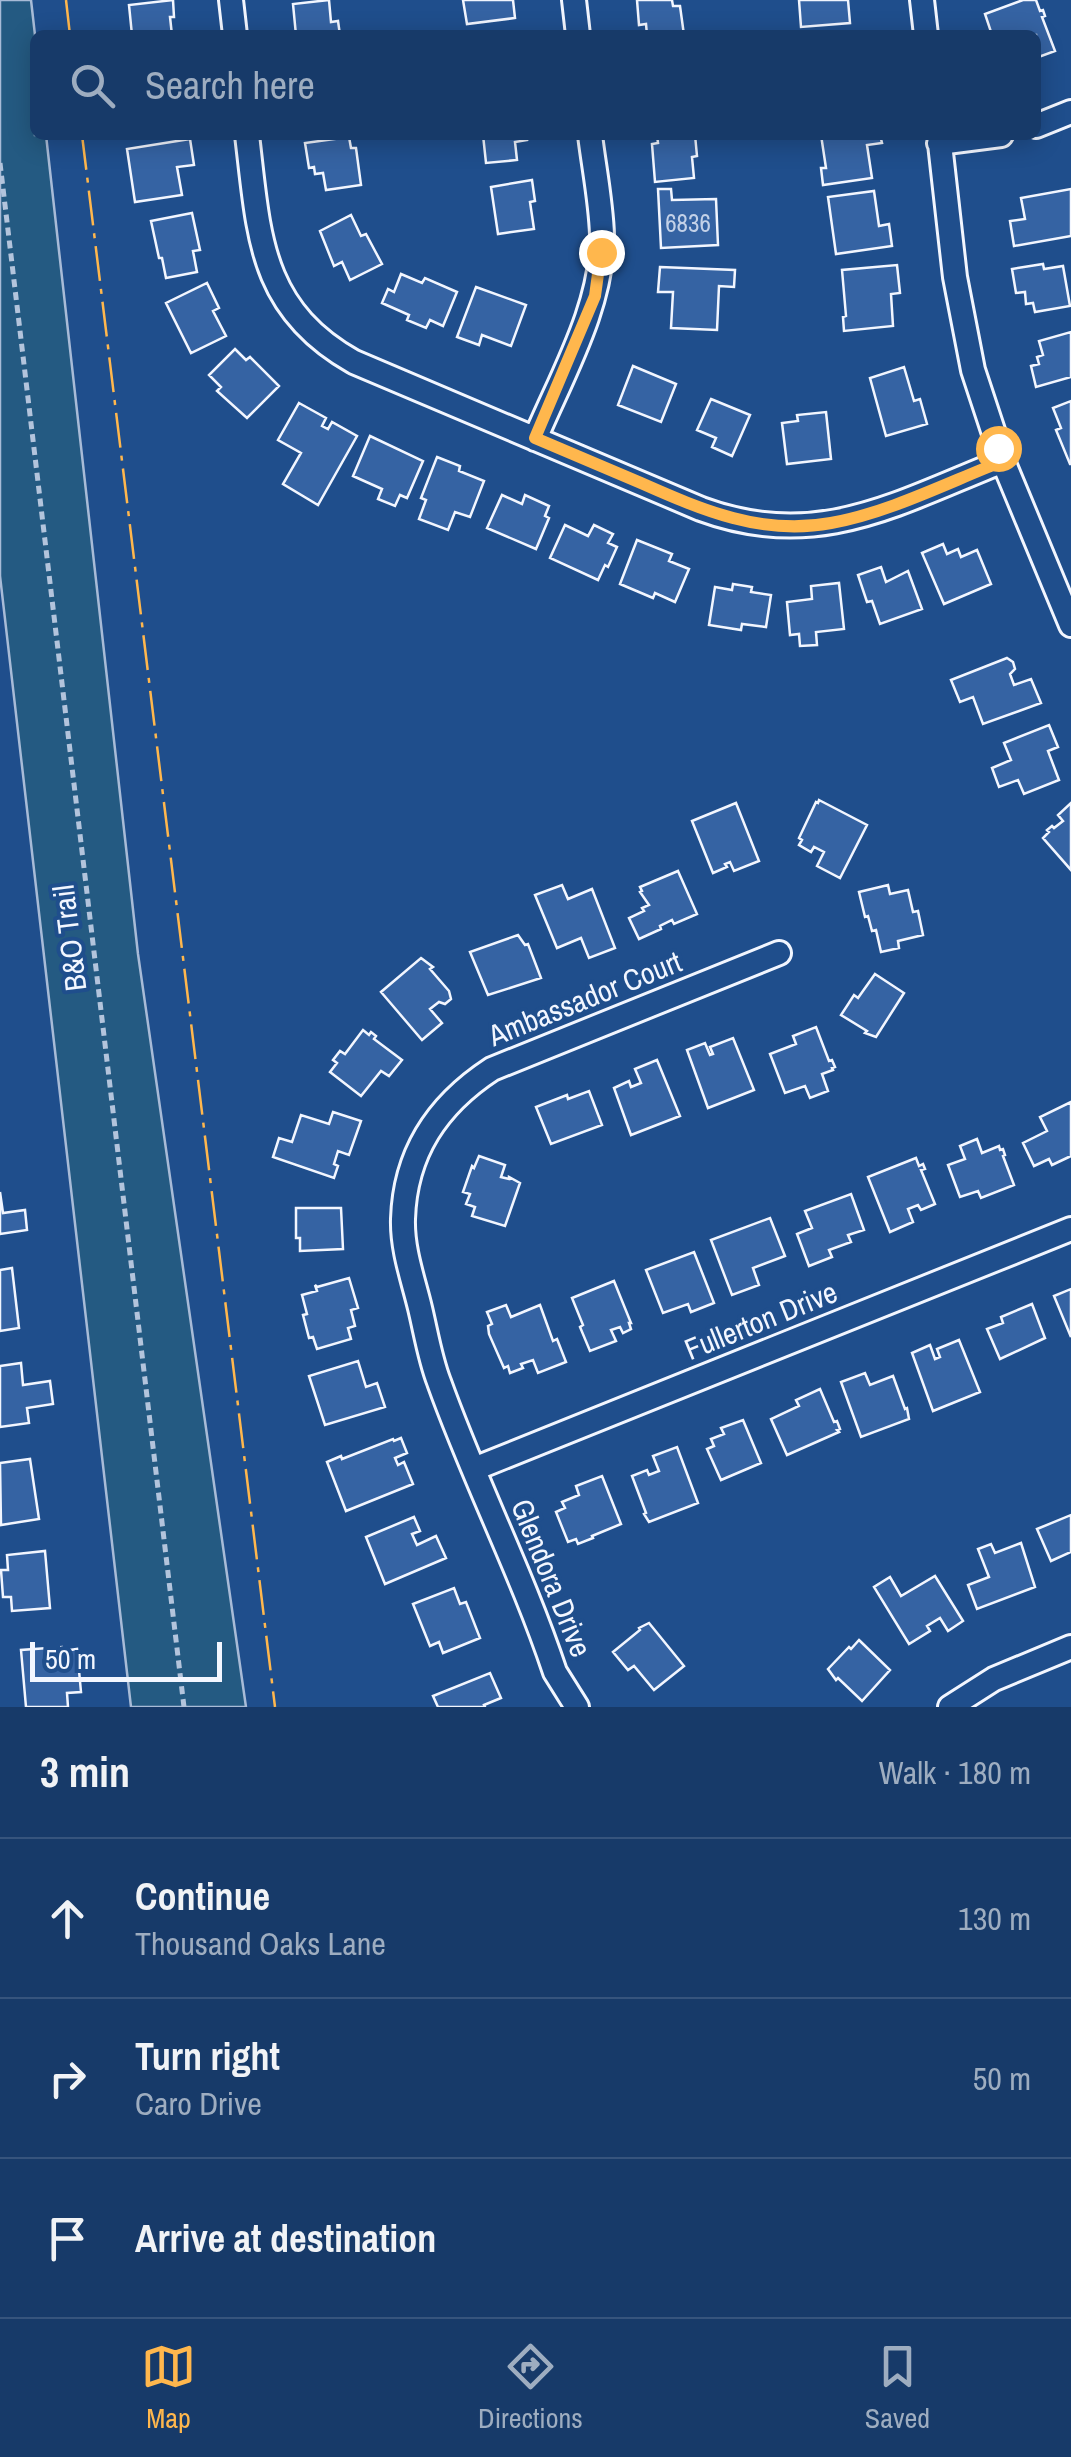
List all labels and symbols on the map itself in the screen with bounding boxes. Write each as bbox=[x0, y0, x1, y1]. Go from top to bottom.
house number: 6836 bbox=[665, 206, 711, 240]
route end bbox=[579, 230, 625, 276]
route start bbox=[976, 426, 1022, 472]
street label: B&O Trail bbox=[43, 883, 95, 994]
street label: Ambassador Court bbox=[481, 941, 687, 1055]
street label: Fullerton Drive bbox=[678, 1271, 843, 1369]
street label: Glendora Drive bbox=[502, 1493, 602, 1662]
scale bar bbox=[30, 1637, 222, 1682]

